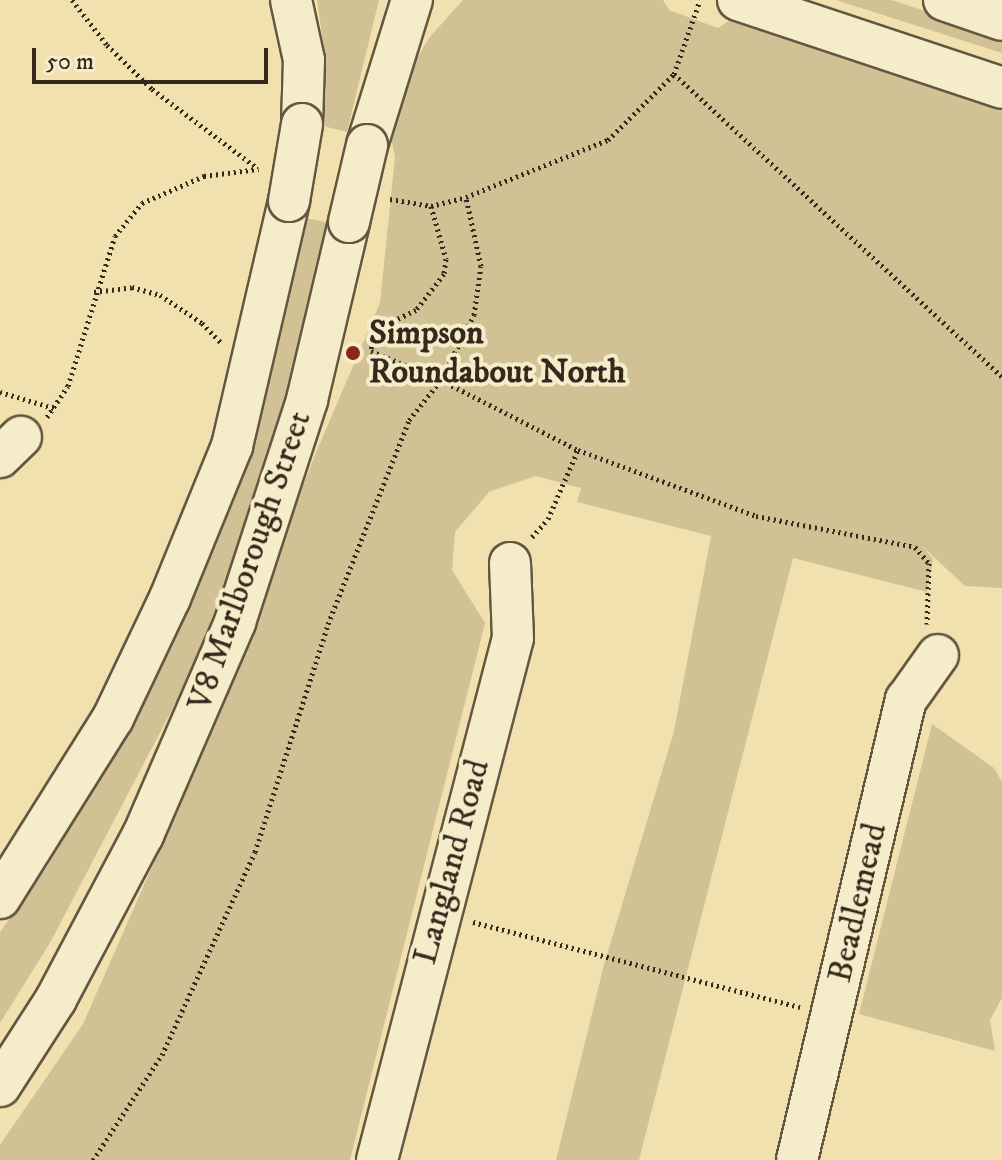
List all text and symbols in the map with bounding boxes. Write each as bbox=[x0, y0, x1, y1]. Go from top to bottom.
scale bar bbox=[36, 32, 272, 82]
text: 50 m bbox=[46, 47, 94, 77]
place label: Simpson Roundabout North bbox=[369, 313, 626, 392]
marker: Simpson Roundabout North bbox=[344, 344, 362, 362]
street label: V8 Marlborough Street bbox=[180, 406, 320, 716]
street label: Langland Road bbox=[405, 755, 499, 969]
street label: Beadlemead bbox=[820, 819, 896, 987]

